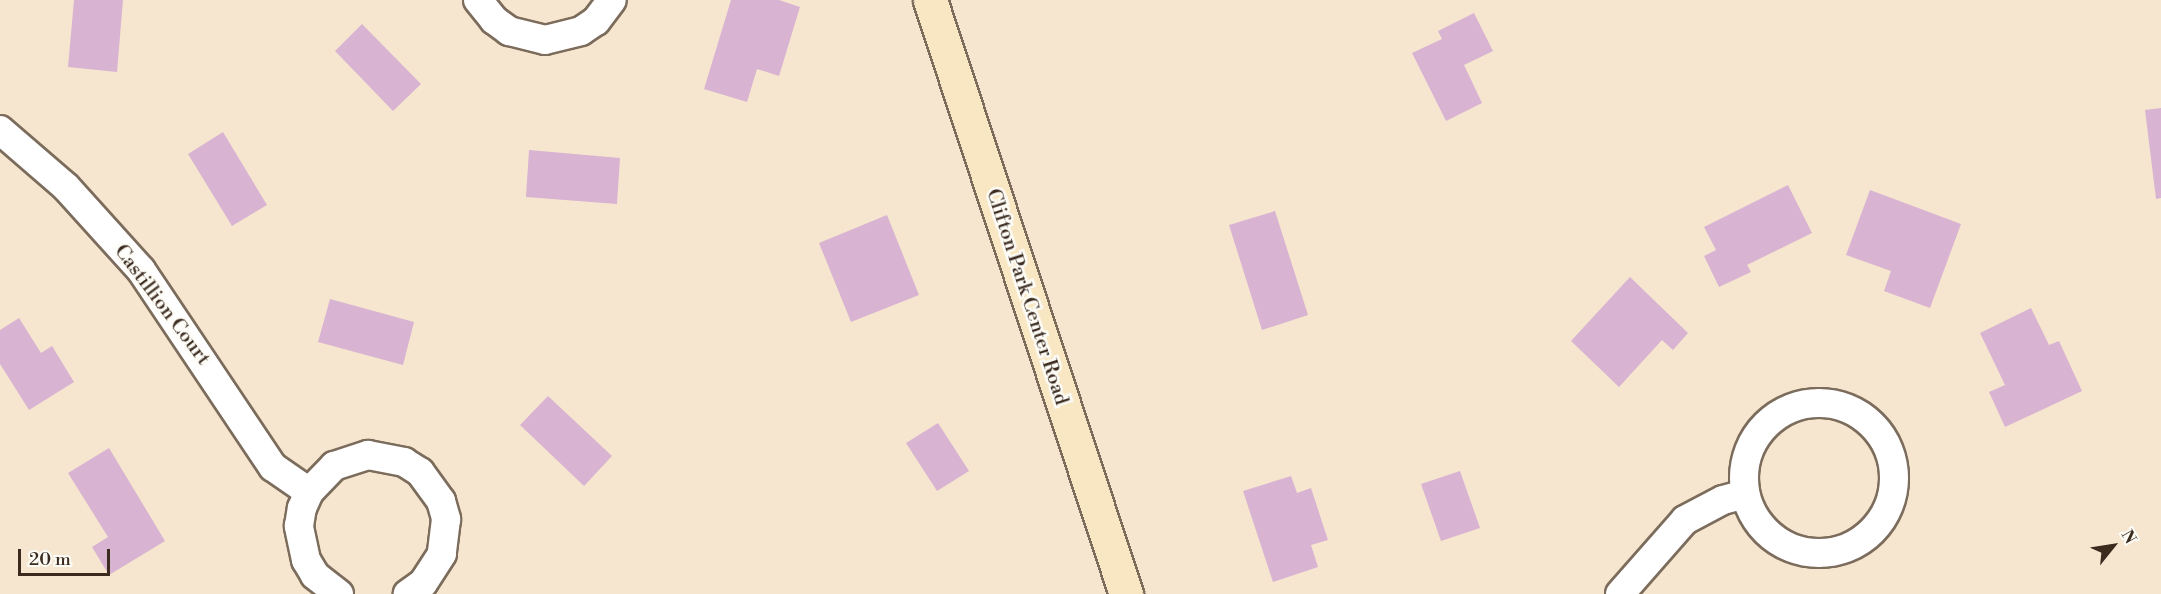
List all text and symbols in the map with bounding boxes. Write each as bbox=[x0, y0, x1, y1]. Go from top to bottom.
street label: Clifton Park Center Road bbox=[981, 186, 1073, 408]
street label: Castillion Court bbox=[109, 240, 215, 370]
north arrow bbox=[2083, 516, 2143, 576]
text: N bbox=[2117, 527, 2140, 547]
scale bar bbox=[21, 537, 112, 575]
text: 20 m bbox=[29, 548, 71, 571]

